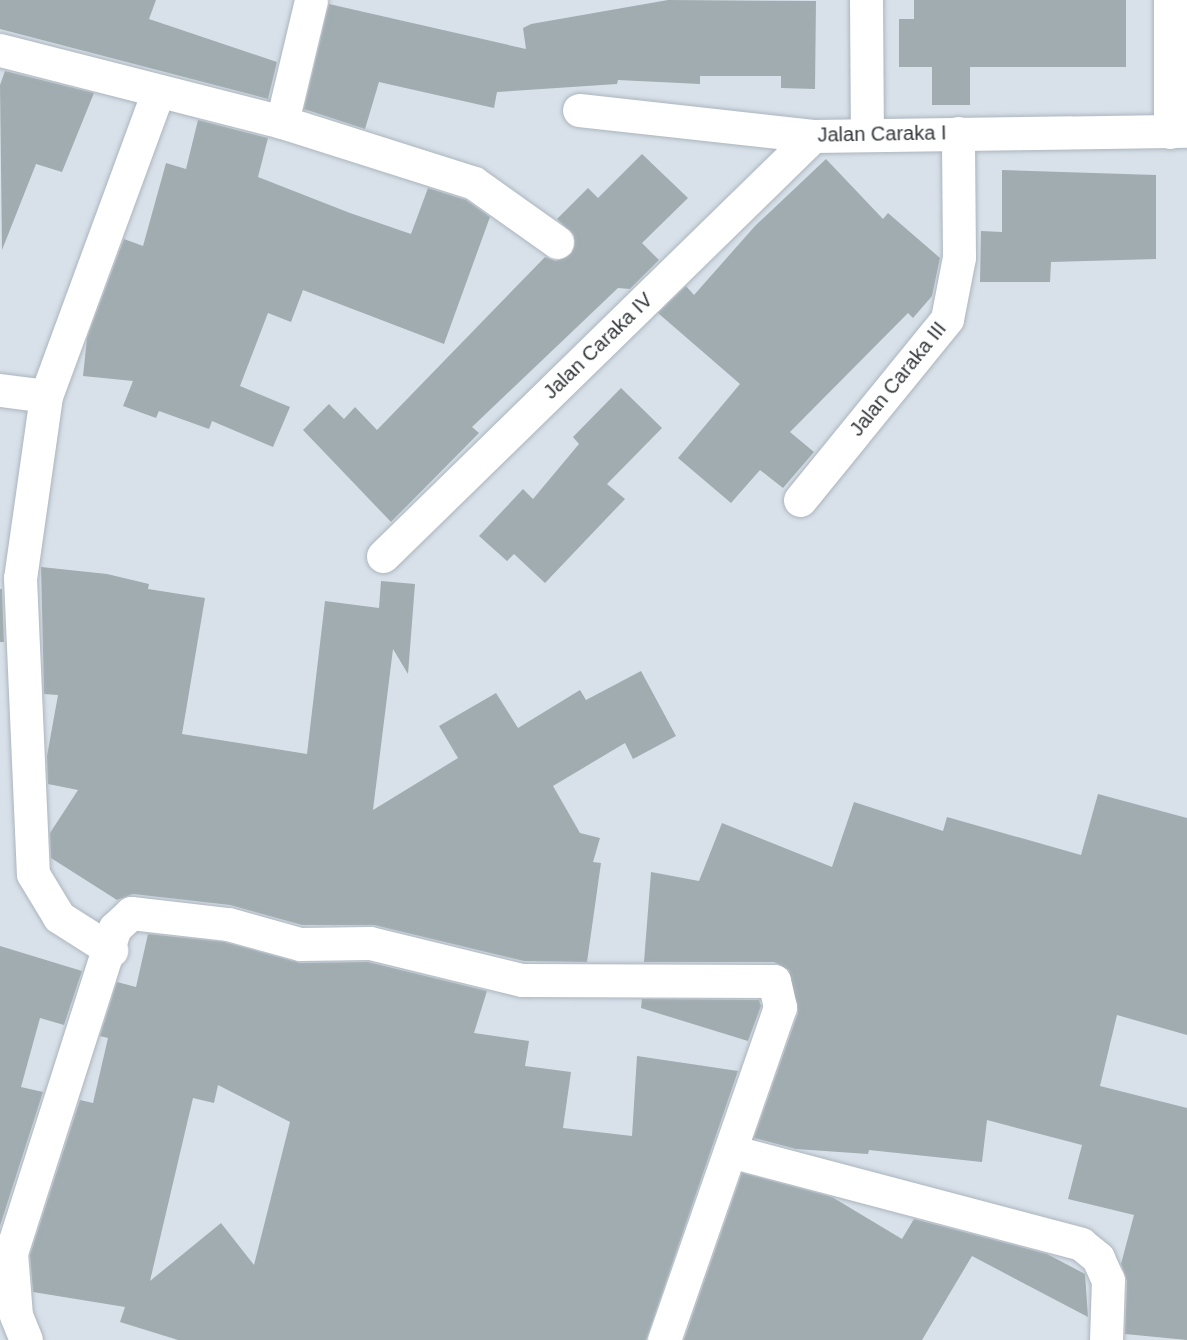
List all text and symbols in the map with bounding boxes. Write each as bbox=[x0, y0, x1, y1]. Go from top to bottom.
street label: Jalan Caraka I bbox=[817, 121, 947, 147]
street label: Jalan Caraka IV bbox=[538, 288, 658, 404]
street label: Jalan Caraka III bbox=[845, 317, 951, 441]

